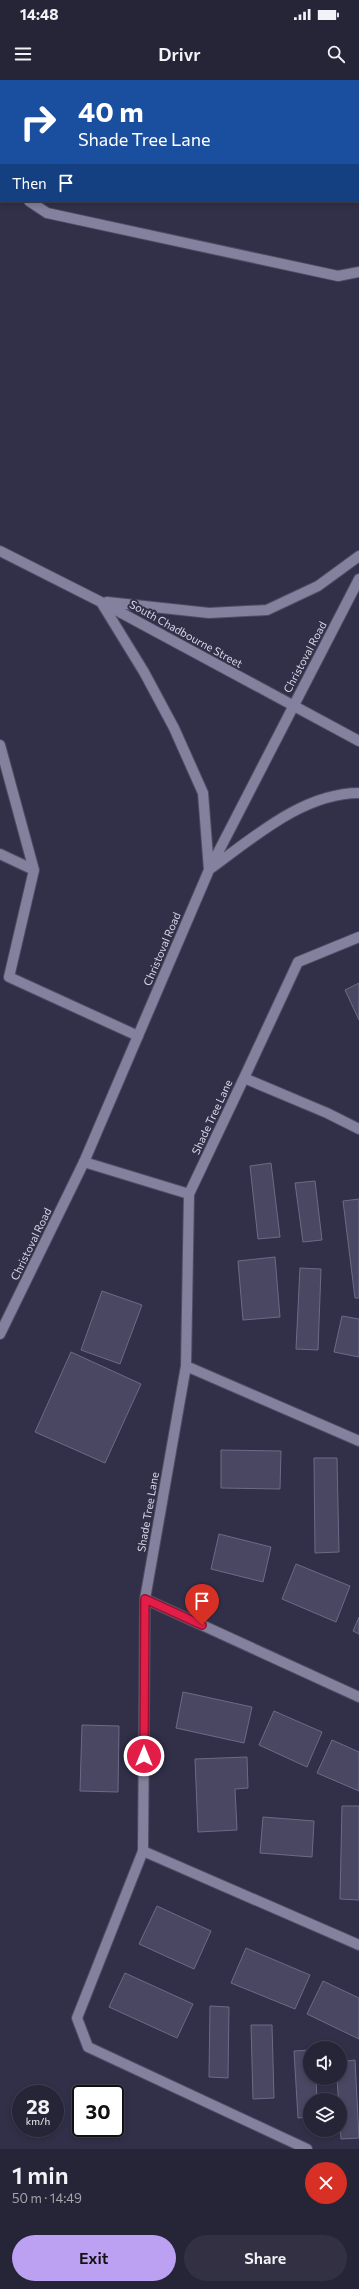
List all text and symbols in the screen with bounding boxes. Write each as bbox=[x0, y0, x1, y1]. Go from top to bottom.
text: 14:48 bbox=[20, 5, 58, 23]
icon: menu bbox=[12, 43, 34, 65]
text: Drivr bbox=[158, 43, 201, 65]
icon: search bbox=[325, 43, 347, 65]
text: 40 m bbox=[78, 94, 144, 128]
icon: right bbox=[12, 96, 64, 148]
text: Shade Tree Lane bbox=[78, 128, 211, 150]
icon: arrive bbox=[55, 172, 77, 194]
text: Then bbox=[12, 174, 47, 192]
street label: South Chadbourne Street bbox=[128, 597, 245, 670]
street label: Christoval Road bbox=[280, 619, 329, 695]
street label: Christoval Road bbox=[140, 910, 183, 988]
street label: Shade Tree Lane bbox=[189, 1077, 235, 1156]
street label: Christoval Road bbox=[7, 1206, 54, 1282]
street label: Shade Tree Lane bbox=[134, 1471, 161, 1553]
pin bbox=[185, 1584, 219, 1625]
icon: arrive bbox=[191, 1590, 213, 1612]
position arrow bbox=[123, 1735, 165, 1777]
map controls bbox=[303, 2041, 347, 2137]
button: sound bbox=[303, 2041, 347, 2085]
speed limit sign: 30 bbox=[72, 2085, 124, 2137]
button: layers bbox=[303, 2093, 347, 2137]
text: 28 bbox=[26, 2094, 50, 2118]
text: km/h bbox=[26, 2115, 50, 2127]
text: 1 min bbox=[12, 2160, 69, 2189]
button: close bbox=[305, 2162, 347, 2204]
text: 50 m · 14:49 bbox=[12, 2190, 82, 2206]
button: Exit bbox=[12, 2235, 176, 2281]
button: Share bbox=[184, 2235, 347, 2281]

